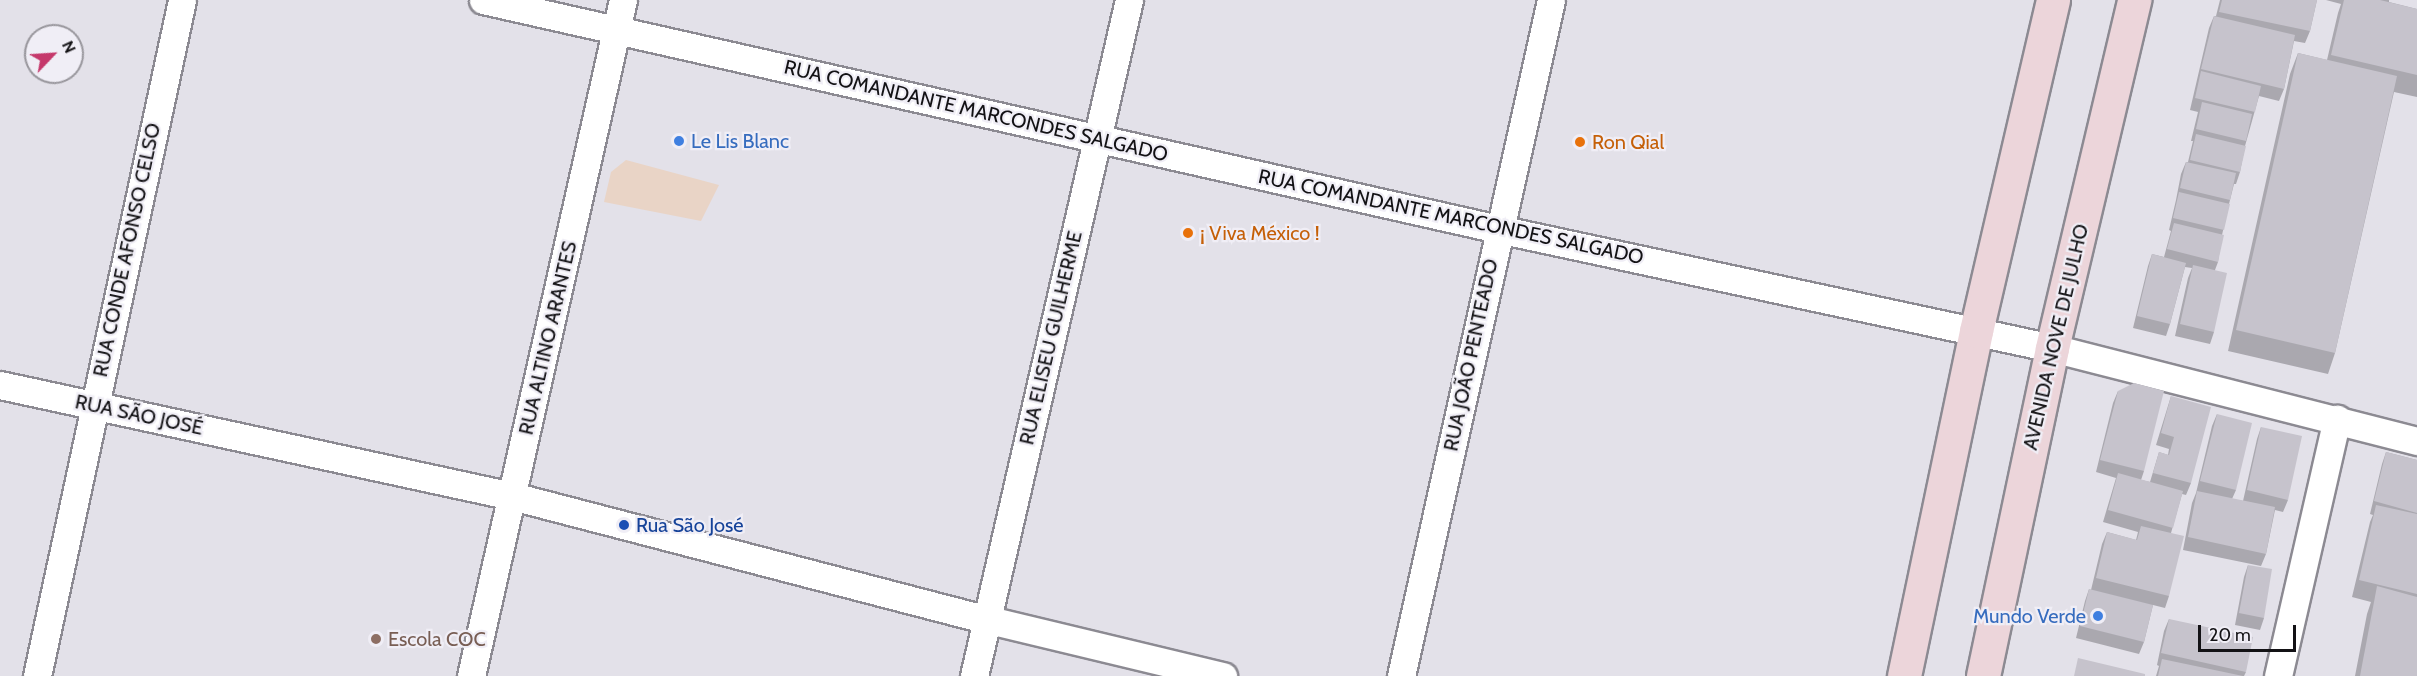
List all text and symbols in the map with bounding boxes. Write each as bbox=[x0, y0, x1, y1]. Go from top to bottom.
north arrow bbox=[24, 24, 84, 84]
text: N bbox=[58, 38, 80, 56]
street label: RUA COMANDANTE MARCONDES SALGADO bbox=[782, 55, 1170, 167]
street label: RUA CONDE AFONSO CELSO bbox=[88, 121, 166, 379]
place label: Le Lis Blanc bbox=[691, 129, 789, 153]
place label: Ron Qial bbox=[1592, 130, 1664, 154]
marker: Le Lis Blanc bbox=[672, 134, 686, 148]
marker: Ron Qial bbox=[1573, 135, 1587, 149]
street label: RUA COMANDANTE MARCONDES SALGADO bbox=[1256, 164, 1646, 270]
place label: ¡ Viva México ! bbox=[1200, 221, 1320, 245]
street label: AVENIDA NOVE DE JULHO bbox=[2018, 222, 2094, 452]
marker: ¡ Viva México ! bbox=[1181, 226, 1195, 240]
street label: RUA ELISEU GUILHERME bbox=[1015, 229, 1087, 447]
street label: RUA ALTINO ARANTES bbox=[514, 239, 582, 437]
street label: RUA JOÃO PENTEADO bbox=[1439, 257, 1503, 453]
street label: RUA SÃO JOSÉ bbox=[73, 390, 205, 440]
place label: Rua São José bbox=[636, 513, 744, 537]
marker: Rua São José bbox=[617, 518, 631, 532]
place label: Mundo Verde bbox=[1973, 604, 2086, 628]
marker: Mundo Verde bbox=[2091, 609, 2105, 623]
scale bar bbox=[2201, 613, 2298, 651]
text: 20 m bbox=[2209, 624, 2251, 646]
place label: Escola COC bbox=[388, 627, 486, 651]
marker: Escola COC bbox=[369, 632, 383, 646]

